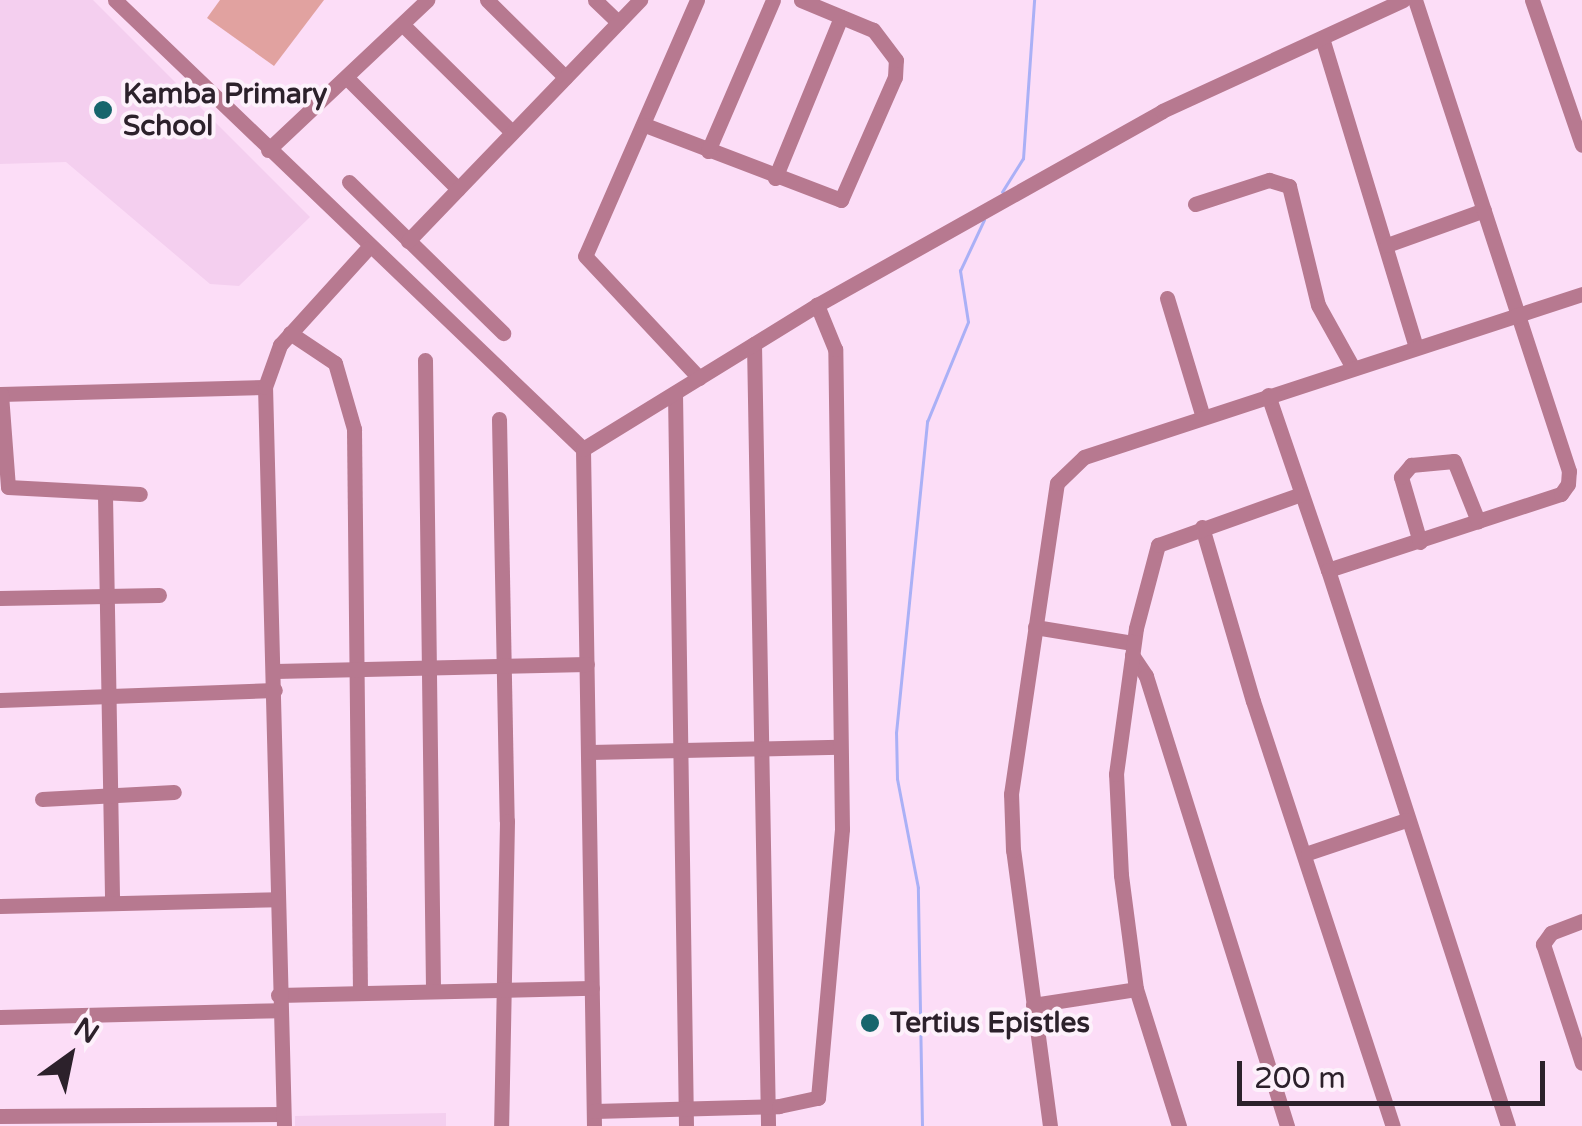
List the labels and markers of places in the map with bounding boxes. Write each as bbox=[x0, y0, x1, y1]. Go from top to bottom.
place label: Kamba Primary School bbox=[123, 77, 327, 143]
marker: Kamba Primary School bbox=[92, 99, 114, 121]
place label: Tertius Epistles bbox=[890, 1006, 1090, 1040]
marker: Tertius Epistles bbox=[859, 1012, 881, 1034]

